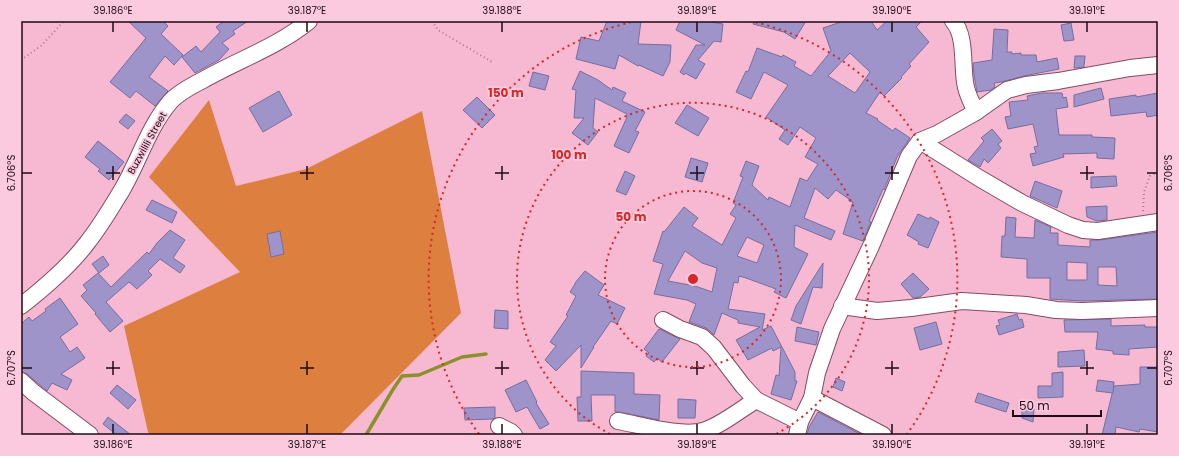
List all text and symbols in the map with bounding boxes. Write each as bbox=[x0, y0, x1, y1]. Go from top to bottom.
text: 39.186°E bbox=[93, 3, 133, 18]
text: 39.187°E bbox=[288, 3, 326, 18]
text: 39.188°E bbox=[482, 3, 522, 18]
text: 39.189°E bbox=[677, 3, 717, 18]
text: 39.190°E bbox=[872, 3, 912, 18]
text: 39.191°E bbox=[1069, 3, 1105, 18]
text: 150 m bbox=[488, 84, 524, 101]
street label: Buzwilili Street bbox=[124, 109, 171, 177]
text: 100 m bbox=[551, 146, 587, 163]
text: 6.706°S bbox=[4, 155, 19, 191]
text: 6.706°S bbox=[1161, 155, 1176, 191]
text: 50 m bbox=[616, 208, 647, 225]
centre of rings bbox=[686, 272, 700, 286]
text: 6.707°S bbox=[4, 350, 19, 386]
text: 6.707°S bbox=[1161, 350, 1176, 386]
scale bar bbox=[1013, 392, 1101, 418]
text: 50 m bbox=[1019, 397, 1050, 414]
text: 39.186°E bbox=[93, 437, 133, 452]
text: 39.187°E bbox=[288, 437, 326, 452]
text: 39.188°E bbox=[482, 437, 522, 452]
text: 39.189°E bbox=[677, 437, 717, 452]
text: 39.190°E bbox=[872, 437, 912, 452]
text: 39.191°E bbox=[1069, 437, 1105, 452]

